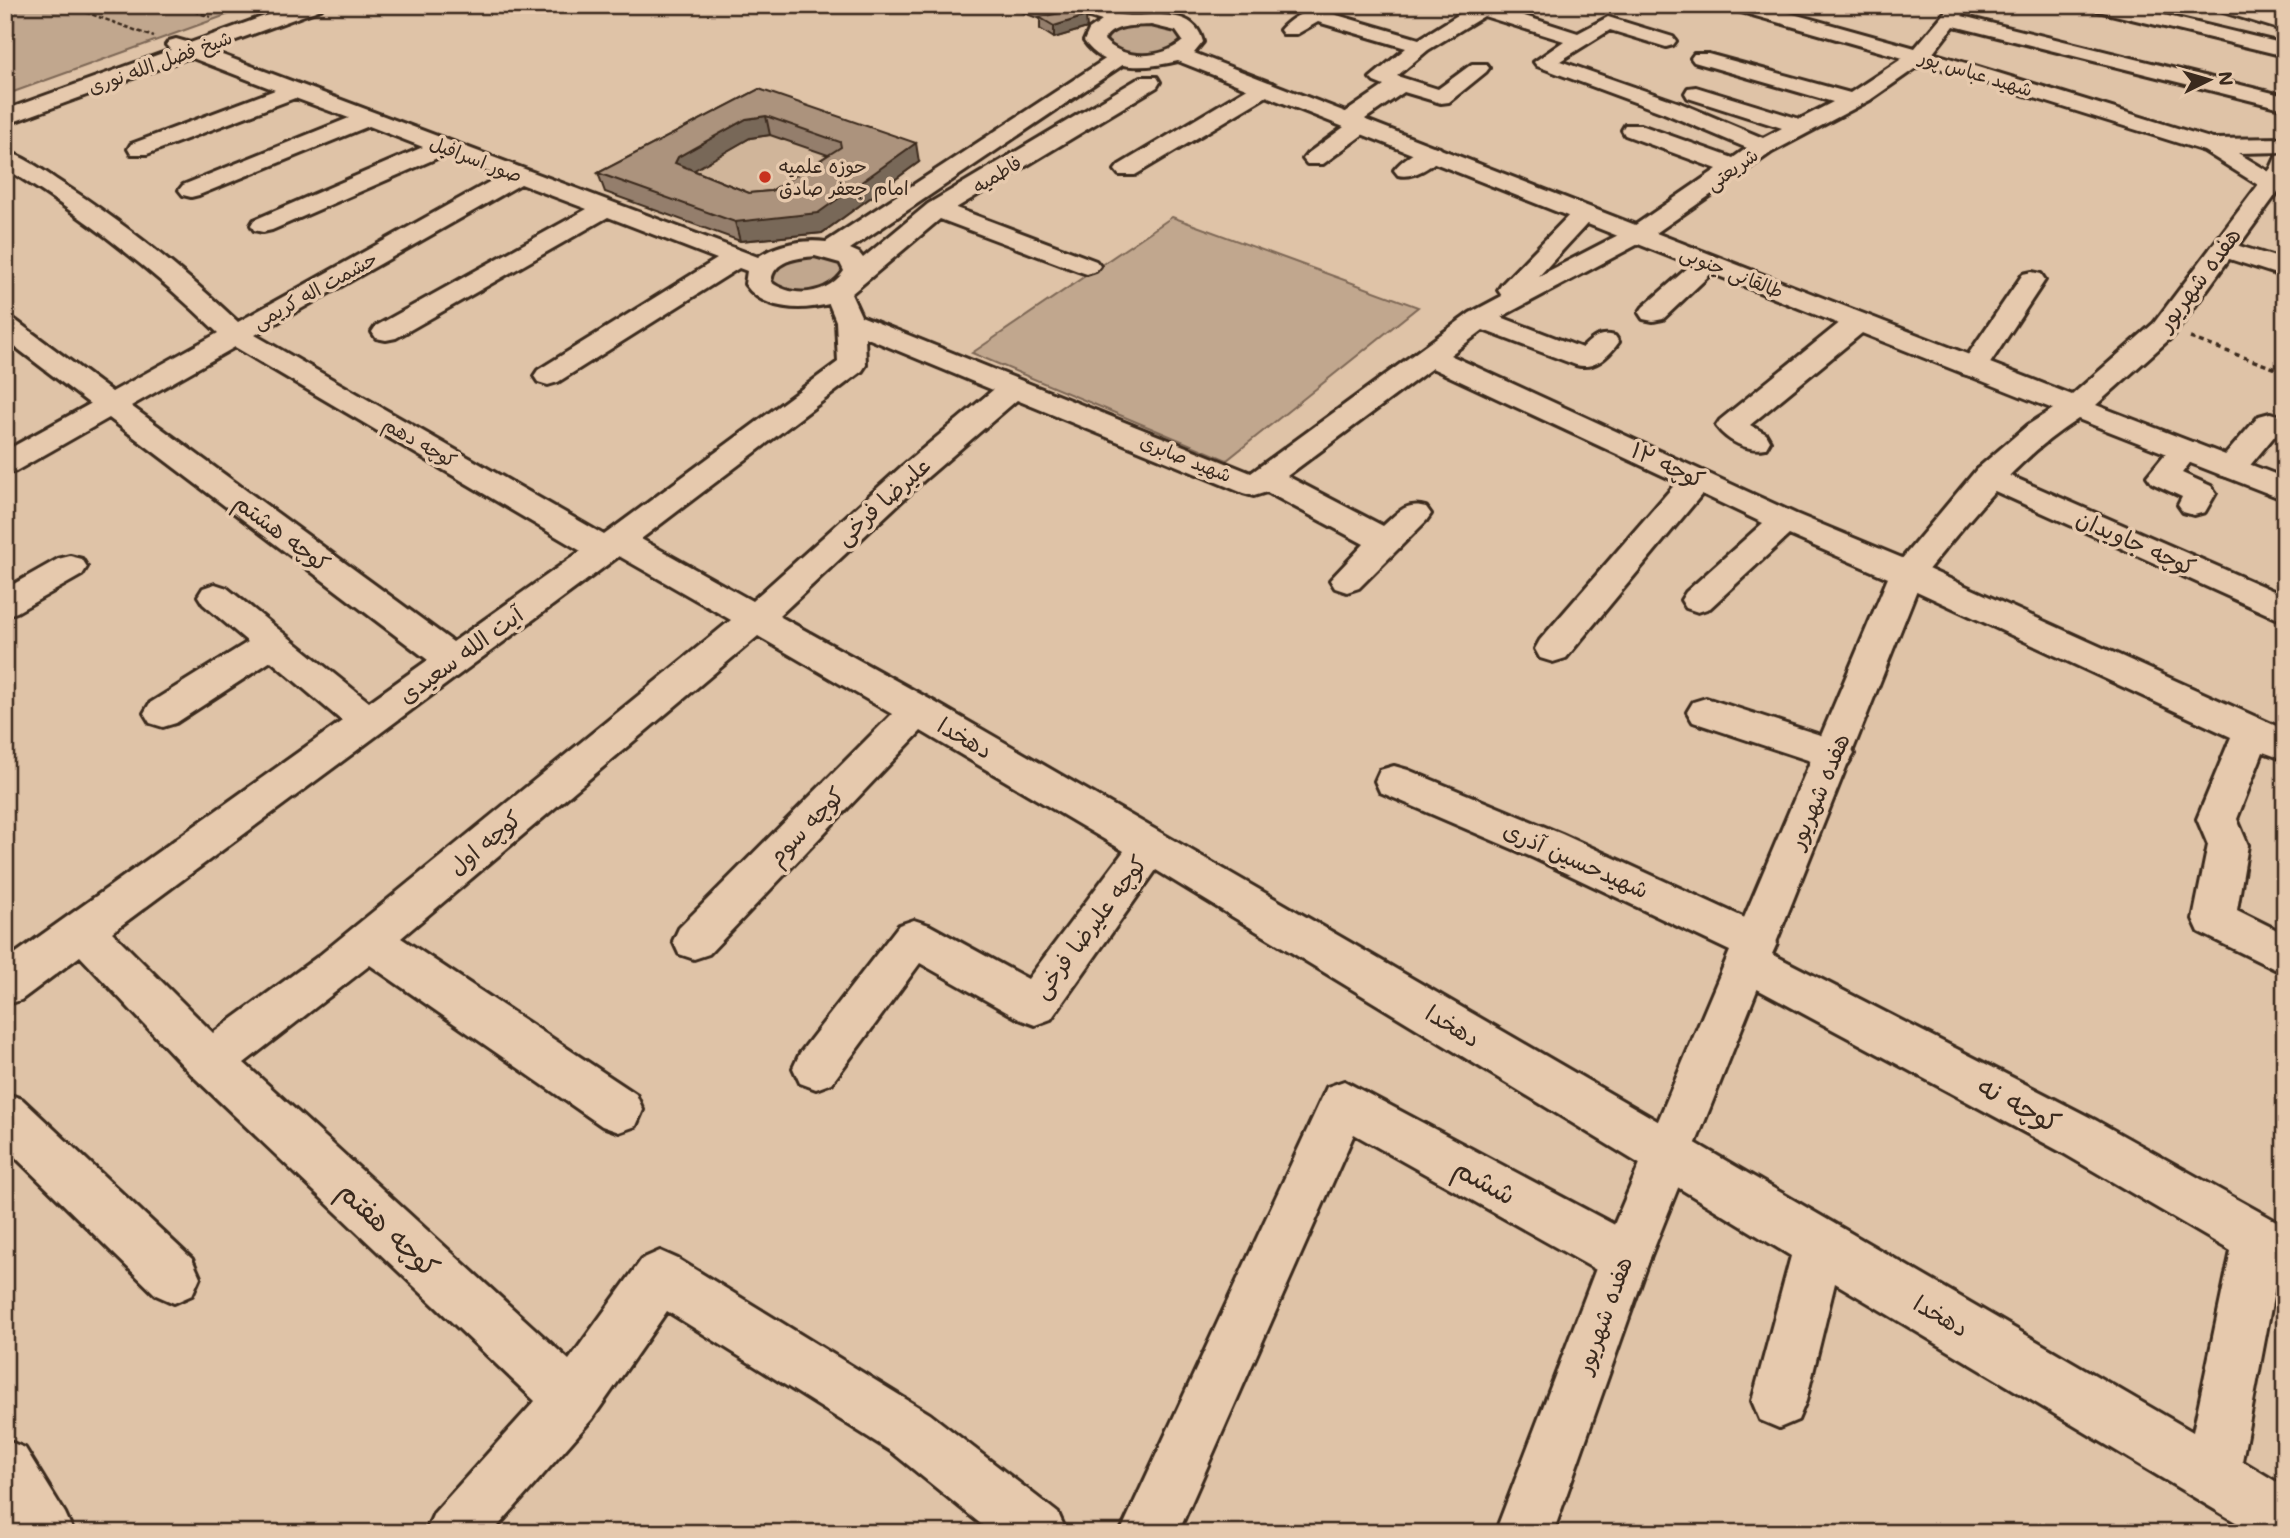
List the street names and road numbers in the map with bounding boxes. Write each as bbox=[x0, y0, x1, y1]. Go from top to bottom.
street label: شیخ فضل الله نوری bbox=[84, 24, 236, 100]
street label: شهید عباس پور bbox=[1914, 43, 2036, 103]
street label: صور اسرافیل bbox=[426, 129, 526, 188]
street label: شریعتی bbox=[1701, 142, 1763, 196]
street label: فاطمیه bbox=[968, 149, 1026, 198]
street label: هفده شهریور bbox=[2148, 220, 2247, 338]
street label: طالقانی جنوبی bbox=[1677, 240, 1787, 304]
street label: حشمت اله کریمی bbox=[248, 245, 382, 335]
street label: کوچه دهم bbox=[378, 411, 461, 475]
street label: شهید صابری bbox=[1137, 428, 1236, 487]
street label: کوچه ۱۲ bbox=[1627, 434, 1710, 494]
street label: علیرضا فرخی bbox=[828, 450, 937, 552]
street label: کوچه هشتم bbox=[226, 486, 337, 581]
street label: کوچه جاویدان bbox=[2072, 502, 2201, 582]
street label: آیت الله سعیدی bbox=[392, 598, 530, 710]
street label: دهخدا bbox=[933, 710, 998, 765]
street label: هفده شهریور bbox=[1780, 728, 1856, 855]
street label: کوچه سوم bbox=[760, 780, 852, 873]
street label: کوچه اول bbox=[442, 803, 527, 881]
street label: شهیدحسین آذری bbox=[1499, 814, 1654, 905]
street label: کوچه علیرضا فرخی bbox=[1025, 849, 1154, 1005]
street label: دهخدا bbox=[1421, 997, 1486, 1053]
street label: کوچه نه bbox=[1971, 1066, 2068, 1141]
street label: ششم bbox=[1445, 1148, 1523, 1216]
street label: کوچه هفتم bbox=[328, 1172, 448, 1288]
street label: هفده شهریور bbox=[1567, 1252, 1638, 1379]
street label: دهخدا bbox=[1909, 1288, 1974, 1343]

